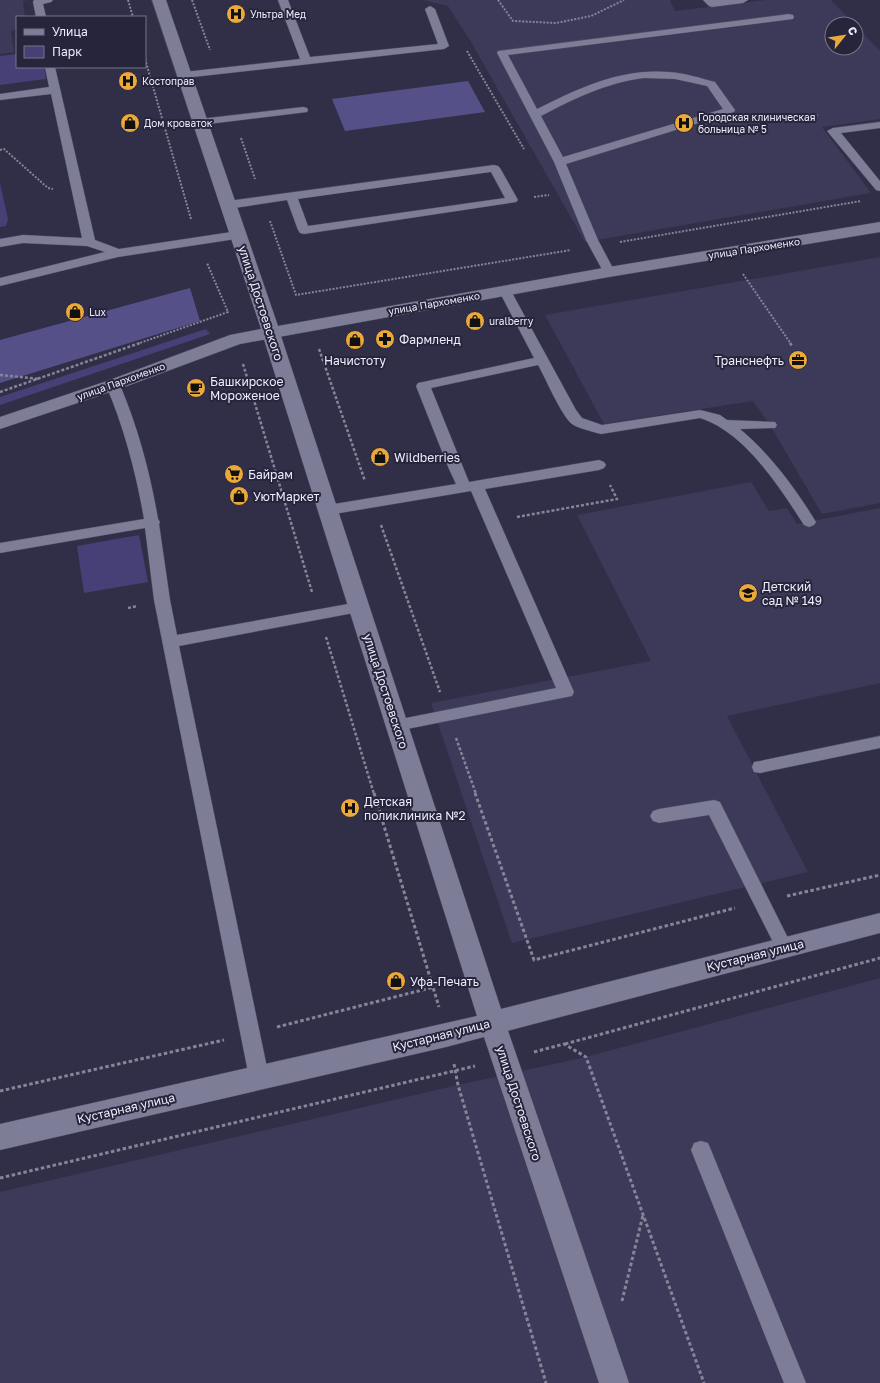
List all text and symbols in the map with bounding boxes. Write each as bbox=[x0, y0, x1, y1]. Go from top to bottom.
hospital icon: Ультра Мед bbox=[225, 3, 247, 25]
place label: Ультра Мед bbox=[250, 8, 306, 20]
legend bbox=[16, 16, 146, 68]
north arrow bbox=[824, 16, 864, 56]
text: Улица bbox=[52, 24, 88, 39]
text: С bbox=[846, 24, 861, 38]
text: Парк bbox=[52, 44, 82, 59]
hospital icon: Костоправ bbox=[117, 70, 139, 92]
place label: Костоправ bbox=[142, 75, 195, 87]
place label: Городская клиническая больница № 5 bbox=[698, 111, 815, 135]
shop icon: Дом кроваток bbox=[119, 112, 141, 134]
hospital icon: Городская клиническая больница № 5 bbox=[673, 112, 695, 134]
place label: Дом кроваток bbox=[144, 117, 213, 129]
street label: улица Пархоменко bbox=[707, 235, 801, 261]
street label: улица Достоевского bbox=[235, 244, 287, 362]
street label: улица Пархоменко bbox=[387, 289, 481, 317]
shop icon: Lux bbox=[64, 301, 86, 323]
place label: Lux bbox=[89, 306, 107, 318]
shop icon: uralberry bbox=[464, 310, 486, 332]
place label: uralberry bbox=[489, 315, 534, 327]
pharmacy icon: Фармленд bbox=[374, 328, 396, 350]
shop icon: Начистоту bbox=[344, 329, 366, 351]
place label: Фармленд bbox=[399, 332, 461, 347]
office icon: Транснефть bbox=[787, 349, 809, 371]
place label: Начистоту bbox=[324, 353, 386, 368]
place label: Транснефть bbox=[714, 353, 784, 368]
street label: улица Пархоменко bbox=[75, 359, 167, 403]
place label: Башкирское Мороженое bbox=[210, 374, 283, 403]
cafe icon: Башкирское Мороженое bbox=[185, 377, 207, 399]
shop icon: Wildberries bbox=[369, 446, 391, 468]
place label: Wildberries bbox=[394, 450, 460, 465]
supermarket icon: Байрам bbox=[223, 463, 245, 485]
place label: Байрам bbox=[248, 467, 293, 482]
shop icon: УютМаркет bbox=[228, 485, 250, 507]
place label: УютМаркет bbox=[253, 489, 320, 504]
place label: Детский сад № 149 bbox=[762, 579, 822, 608]
school or university icon: Детский сад № 149 bbox=[737, 582, 759, 604]
street label: улица Достоевского bbox=[360, 632, 412, 750]
place label: Детская поликлиника №2 bbox=[364, 794, 465, 823]
hospital icon: Детская поликлиника №2 bbox=[339, 797, 361, 819]
street label: Кустарная улица bbox=[705, 936, 805, 974]
shop icon: Уфа-Печать bbox=[385, 970, 407, 992]
place label: Уфа-Печать bbox=[410, 974, 479, 989]
street label: Кустарная улица bbox=[391, 1016, 491, 1054]
street label: улица Достоевского bbox=[493, 1044, 545, 1162]
street label: Кустарная улица bbox=[76, 1089, 176, 1127]

